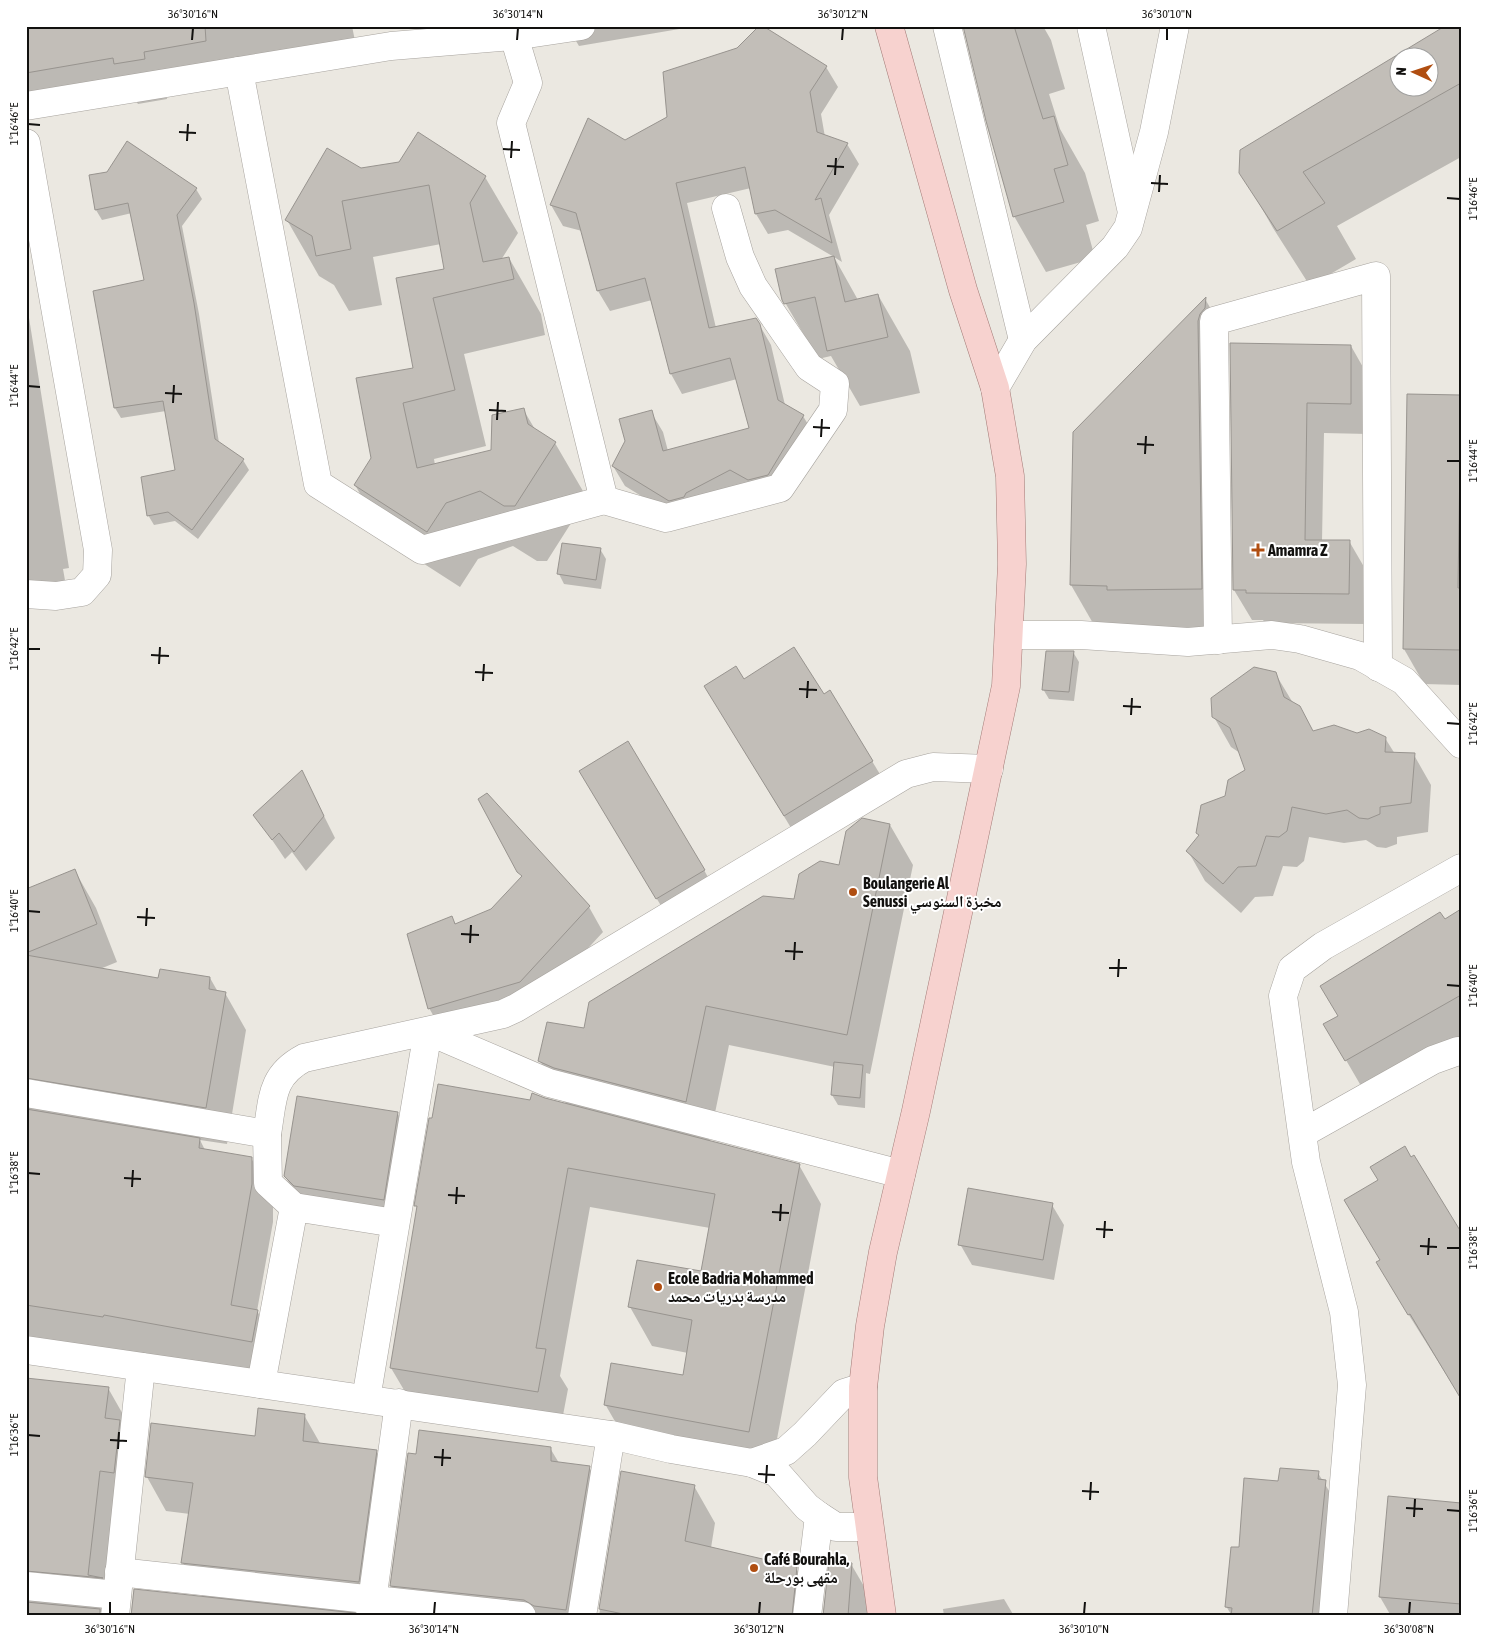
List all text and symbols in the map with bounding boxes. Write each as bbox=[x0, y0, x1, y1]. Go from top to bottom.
text: 36°30'16"N bbox=[168, 7, 218, 21]
text: 36°30'14"N bbox=[493, 7, 543, 21]
text: 36°30'12"N bbox=[818, 7, 868, 21]
text: 36°30'10"N bbox=[1142, 7, 1192, 21]
north arrow bbox=[1390, 48, 1440, 98]
text: N bbox=[1393, 67, 1409, 76]
text: 1°16'46"E bbox=[7, 103, 21, 145]
text: 1°16'46"E bbox=[1466, 178, 1480, 220]
text: 1°16'44"E bbox=[7, 365, 21, 407]
text: 1°16'44"E bbox=[1466, 440, 1480, 482]
place label: Amamra Z bbox=[1267, 541, 1328, 559]
marker: Amamra Z bbox=[1252, 544, 1264, 556]
text: 1°16'42"E bbox=[7, 628, 21, 670]
text: 1°16'42"E bbox=[1466, 703, 1480, 745]
place label: Boulangerie Al Senussi مخبزة السنوسي bbox=[863, 874, 1002, 914]
marker: Boulangerie Al Senussi مخبزة السنوسي bbox=[847, 886, 859, 898]
text: 1°16'40"E bbox=[7, 890, 21, 932]
text: 1°16'40"E bbox=[1466, 965, 1480, 1007]
text: 1°16'38"E bbox=[7, 1152, 21, 1194]
text: 1°16'38"E bbox=[1466, 1227, 1480, 1269]
place label: Ecole Badria Mohammed مدرسة بدريات محمد bbox=[668, 1269, 814, 1306]
marker: Ecole Badria Mohammed مدرسة بدريات محمد bbox=[652, 1281, 664, 1293]
text: 1°16'36"E bbox=[7, 1414, 21, 1456]
text: 1°16'36"E bbox=[1466, 1490, 1480, 1532]
place label: Café Bourahla, مقهى بورحلة bbox=[764, 1550, 850, 1587]
marker: Café Bourahla, مقهى بورحلة bbox=[748, 1562, 760, 1574]
text: 36°30'16"N bbox=[85, 1622, 135, 1636]
text: 36°30'14"N bbox=[409, 1622, 459, 1636]
text: 36°30'12"N bbox=[734, 1622, 784, 1636]
text: 36°30'10"N bbox=[1059, 1622, 1109, 1636]
text: 36°30'08"N bbox=[1384, 1622, 1434, 1636]

